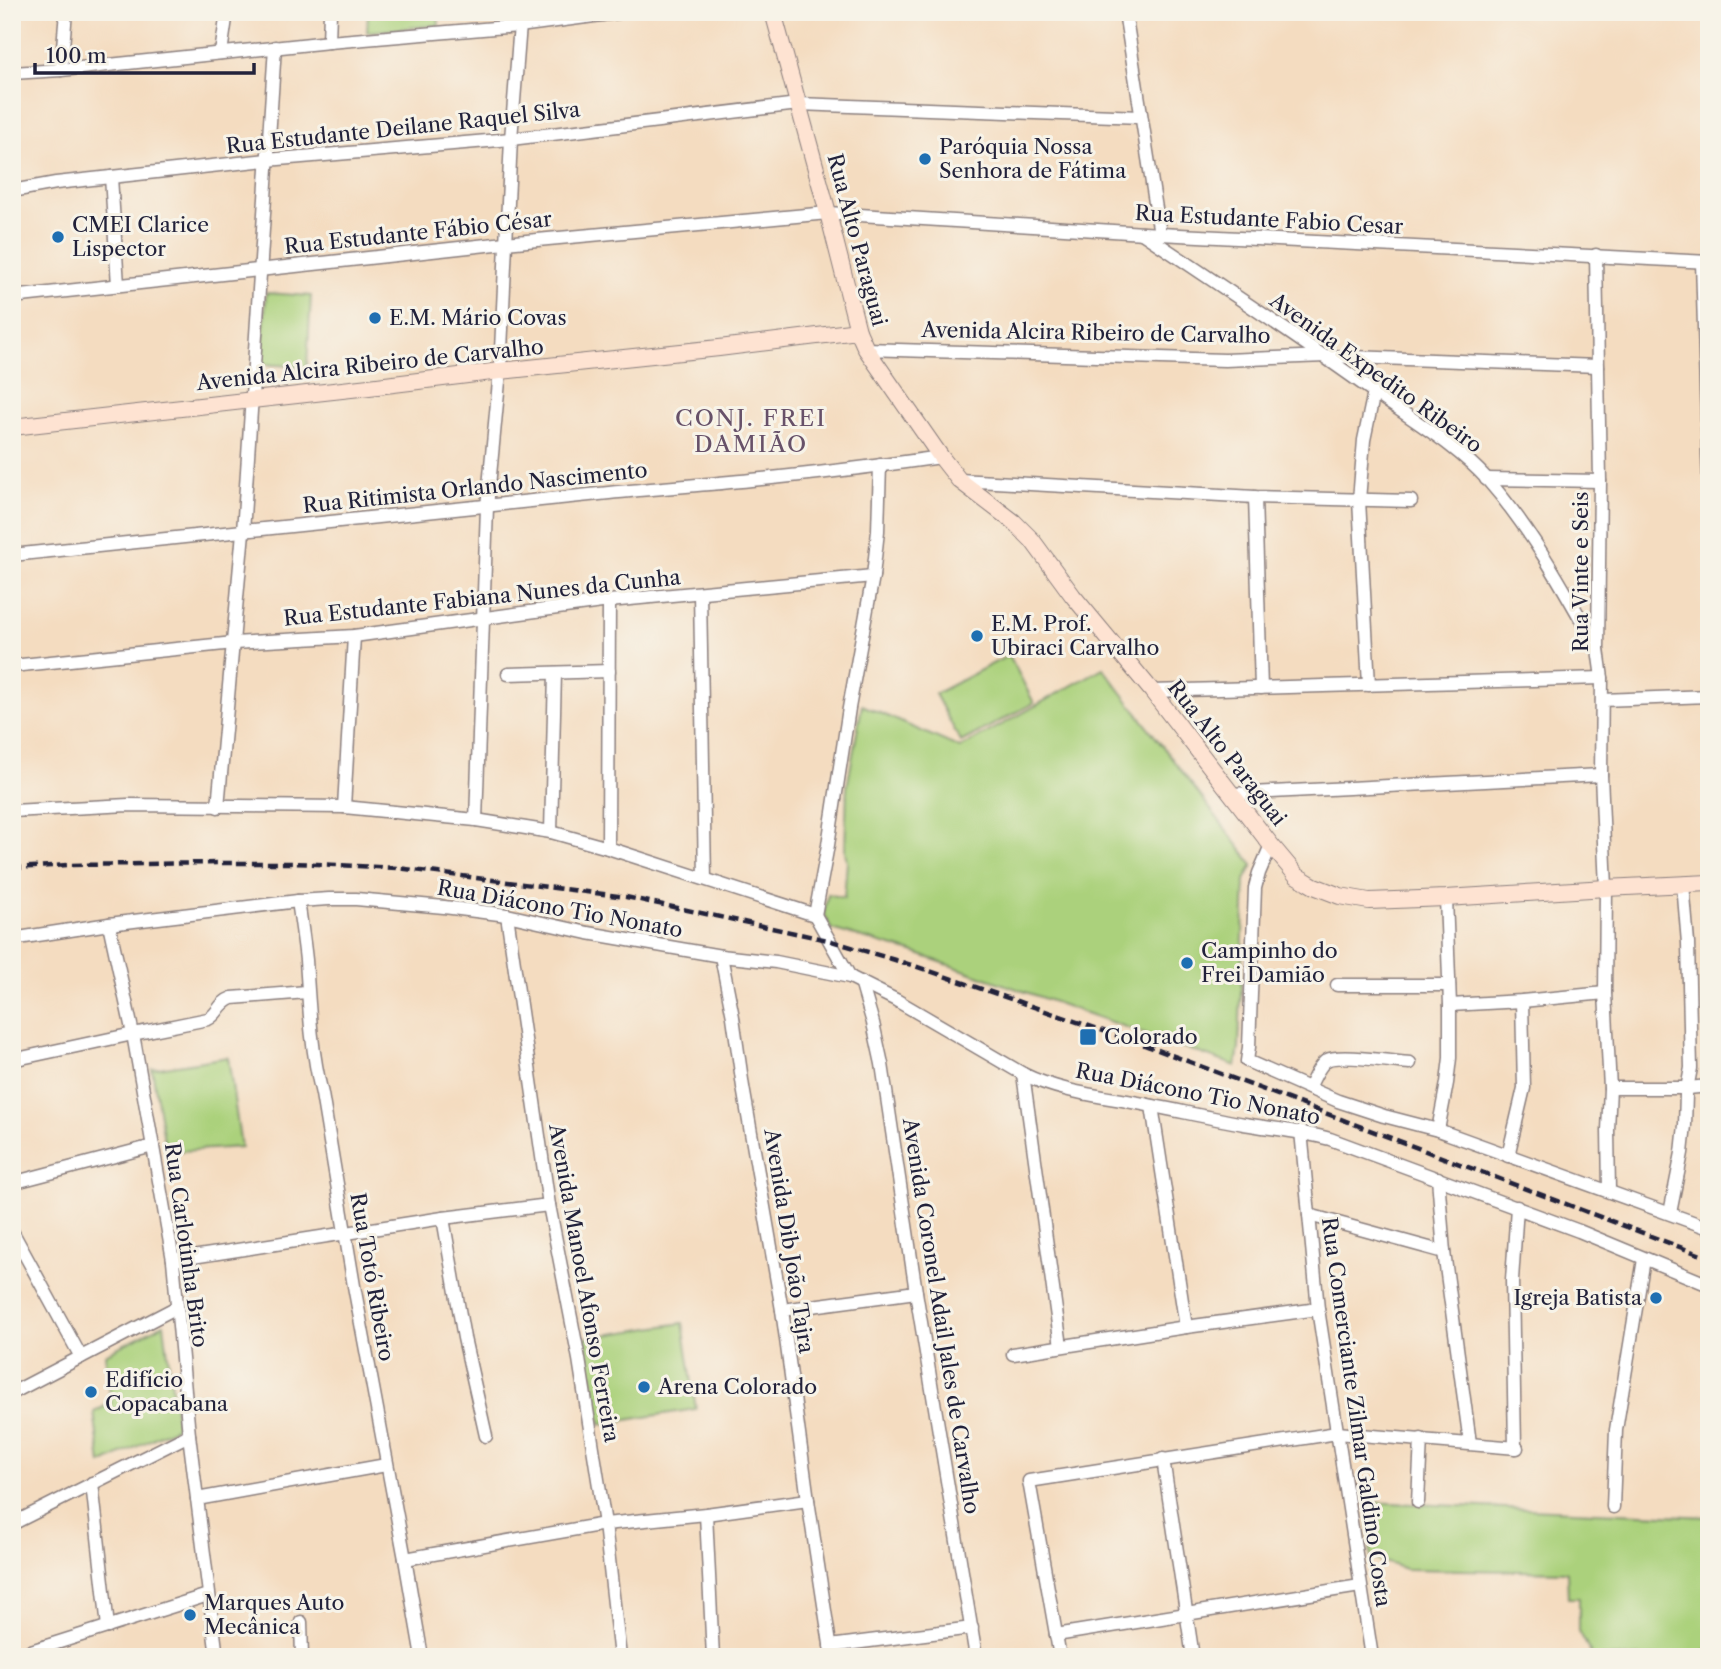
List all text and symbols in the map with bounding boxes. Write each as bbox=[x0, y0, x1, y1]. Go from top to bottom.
scale bar bbox=[35, 32, 254, 76]
text: 100 m bbox=[46, 43, 107, 68]
street label: Rua Estudante Deilane Raquel Silva bbox=[225, 96, 582, 159]
place label: Paróquia Nossa Senhora de Fátima bbox=[939, 134, 1127, 183]
street label: Rua Alto Paraguai bbox=[822, 151, 893, 329]
marker: Paróquia Nossa Senhora de Fátima bbox=[917, 151, 933, 167]
street label: Rua Estudante Fabio Cesar bbox=[1134, 200, 1404, 239]
street label: Rua Estudante Fábio César bbox=[283, 206, 553, 259]
place label: CMEI Clarice Lispector bbox=[72, 212, 209, 261]
marker: CMEI Clarice Lispector bbox=[50, 229, 66, 245]
street label: Avenida Expedito Ribeiro bbox=[1265, 287, 1487, 458]
place label: E.M. Mário Covas bbox=[389, 305, 567, 330]
marker: E.M. Mário Covas bbox=[367, 310, 383, 326]
street label: Avenida Alcira Ribeiro de Carvalho bbox=[920, 317, 1271, 348]
street label: Avenida Alcira Ribeiro de Carvalho bbox=[194, 334, 545, 395]
district label: CONJ. FREI DAMIÃO bbox=[675, 404, 827, 458]
street label: Rua Ritimista Orlando Nascimento bbox=[301, 457, 648, 518]
street label: Rua Vinte e Seis bbox=[1568, 492, 1593, 652]
street label: Rua Estudante Fabiana Nunes da Cunha bbox=[282, 564, 683, 631]
place label: E.M. Prof. Ubiraci Carvalho bbox=[991, 611, 1159, 660]
marker: E.M. Prof. Ubiraci Carvalho bbox=[969, 628, 985, 644]
street label: Rua Alto Paraguai bbox=[1163, 675, 1292, 830]
street label: Rua Diácono Tio Nonato bbox=[435, 875, 685, 942]
place label: Campinho do Frei Damião bbox=[1201, 938, 1338, 987]
marker: Campinho do Frei Damião bbox=[1179, 955, 1195, 971]
place label: Colorado bbox=[1104, 1024, 1198, 1049]
marker: Colorado bbox=[1078, 1027, 1098, 1047]
street label: Rua Diácono Tio Nonato bbox=[1074, 1058, 1323, 1130]
street label: Avenida Coronel Adail Jales de Carvalho bbox=[898, 1115, 985, 1516]
street label: Avenida Manoel Afonso Ferreira bbox=[544, 1121, 625, 1445]
street label: Avenida Dib João Tajra bbox=[759, 1126, 820, 1356]
street label: Rua Carlotinha Brito bbox=[160, 1141, 213, 1349]
street label: Rua Totó Ribeiro bbox=[345, 1191, 400, 1363]
street label: Rua Comerciante Zilmar Galdino Costa bbox=[1317, 1216, 1396, 1609]
place label: Igreja Batista bbox=[1513, 1285, 1643, 1310]
marker: Igreja Batista bbox=[1648, 1290, 1664, 1306]
place label: Edifício Copacabana bbox=[105, 1367, 229, 1416]
place label: Arena Colorado bbox=[657, 1374, 817, 1399]
marker: Arena Colorado bbox=[636, 1379, 652, 1395]
marker: Edifício Copacabana bbox=[83, 1384, 99, 1400]
place label: Marques Auto Mecânica bbox=[204, 1590, 344, 1639]
marker: Marques Auto Mecânica bbox=[182, 1607, 198, 1623]

